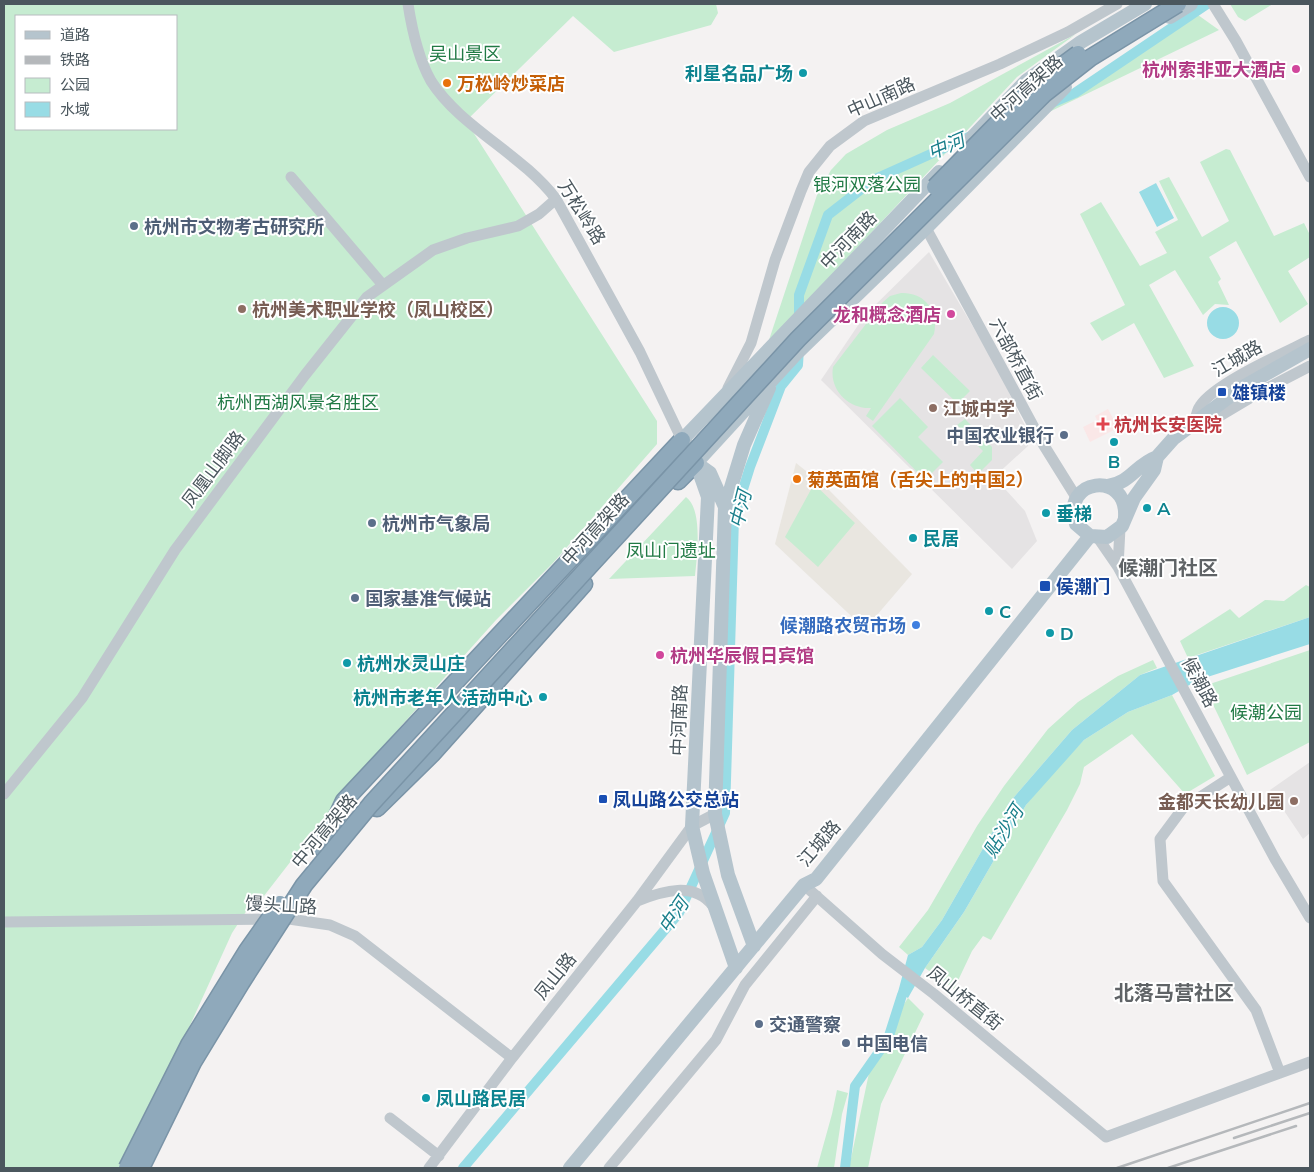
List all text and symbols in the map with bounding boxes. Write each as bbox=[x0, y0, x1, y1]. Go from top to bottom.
legend bbox=[15, 15, 178, 130]
text: 道路 bbox=[60, 25, 90, 44]
park label: 吴山景区 bbox=[429, 42, 501, 65]
street label: 中河高架路 bbox=[985, 49, 1067, 127]
text: 铁路 bbox=[60, 50, 90, 69]
place label: 杭州索非亚大酒店 bbox=[1142, 58, 1286, 81]
place label: 利星名品广场 bbox=[685, 62, 793, 85]
marker: 杭州索非亚大酒店 bbox=[1290, 63, 1302, 75]
marker: 利星名品广场 bbox=[797, 67, 809, 79]
place label: 万松岭炒菜店 bbox=[457, 72, 565, 95]
street label: 中山南路 bbox=[843, 72, 919, 122]
text: 公园 bbox=[60, 75, 90, 94]
marker: 万松岭炒菜店 bbox=[441, 77, 453, 89]
text: 水域 bbox=[60, 100, 90, 119]
water label: 中河 bbox=[924, 126, 972, 164]
park label: 银河双落公园 bbox=[813, 173, 921, 196]
street label: 万松岭路 bbox=[553, 175, 611, 249]
street label: 中河南路 bbox=[815, 206, 881, 274]
place label: 杭州市文物考古研究所 bbox=[144, 215, 324, 238]
marker: 杭州市文物考古研究所 bbox=[128, 220, 140, 232]
place label: 杭州美术职业学校（凤山校区） bbox=[252, 298, 504, 321]
marker: 杭州美术职业学校（凤山校区） bbox=[236, 303, 248, 315]
place label: 龙和概念酒店 bbox=[833, 303, 941, 326]
marker: 龙和概念酒店 bbox=[945, 308, 957, 320]
street label: 六部桥直街 bbox=[985, 314, 1047, 404]
street label: 江城路 bbox=[1208, 335, 1266, 381]
place label: 雄镇楼 bbox=[1232, 381, 1286, 404]
marker: 雄镇楼 bbox=[1216, 386, 1228, 398]
park label: 杭州西湖风景名胜区 bbox=[217, 391, 379, 414]
place label: 江城中学 bbox=[943, 397, 1015, 420]
marker: 江城中学 bbox=[927, 402, 939, 414]
place label: 杭州长安医院 bbox=[1114, 413, 1222, 436]
marker: 杭州长安医院 bbox=[1096, 417, 1110, 431]
place label: 中国农业银行 bbox=[946, 424, 1054, 447]
street label: 凤凰山脚路 bbox=[177, 426, 249, 512]
marker: 中国农业银行 bbox=[1058, 429, 1070, 441]
marker: B bbox=[1108, 436, 1120, 448]
place label: B bbox=[1108, 450, 1120, 473]
place label: 菊英面馆（舌尖上的中国2） bbox=[807, 468, 1034, 491]
marker: 菊英面馆（舌尖上的中国2） bbox=[791, 473, 803, 485]
water label: 中河 bbox=[724, 484, 757, 530]
street label: 中河高架路 bbox=[556, 488, 634, 570]
place label: A bbox=[1157, 497, 1171, 520]
place label: 垂梯 bbox=[1056, 502, 1092, 525]
marker: A bbox=[1141, 502, 1153, 514]
marker: 垂梯 bbox=[1040, 507, 1052, 519]
place label: 杭州市气象局 bbox=[382, 512, 490, 535]
marker: 杭州市气象局 bbox=[366, 517, 378, 529]
place label: 民居 bbox=[923, 527, 959, 550]
marker: 民居 bbox=[907, 532, 919, 544]
park label: 凤山门遗址 bbox=[626, 539, 716, 562]
district label: 候潮门社区 bbox=[1118, 555, 1218, 580]
place label: 侯潮门 bbox=[1056, 575, 1110, 598]
marker: 侯潮门 bbox=[1038, 579, 1052, 593]
place label: 国家基准气候站 bbox=[365, 587, 491, 610]
marker: 国家基准气候站 bbox=[349, 592, 361, 604]
place label: C bbox=[999, 600, 1011, 623]
marker: C bbox=[983, 605, 995, 617]
place label: 候潮路农贸市场 bbox=[780, 614, 906, 637]
marker: 候潮路农贸市场 bbox=[910, 619, 922, 631]
place label: D bbox=[1060, 622, 1074, 645]
marker: D bbox=[1044, 627, 1056, 639]
place label: 杭州华辰假日宾馆 bbox=[670, 644, 814, 667]
marker: 杭州华辰假日宾馆 bbox=[654, 649, 666, 661]
place label: 杭州水灵山庄 bbox=[357, 652, 465, 675]
street label: 候潮路 bbox=[1177, 653, 1223, 711]
marker: 杭州水灵山庄 bbox=[341, 657, 353, 669]
street label: 中河南路 bbox=[666, 684, 692, 756]
place label: 杭州市老年人活动中心 bbox=[353, 686, 533, 709]
marker: 杭州市老年人活动中心 bbox=[537, 691, 549, 703]
park label: 候潮公园 bbox=[1230, 701, 1302, 724]
place label: 凤山路公交总站 bbox=[613, 788, 739, 811]
street label: 中河高架路 bbox=[286, 789, 362, 873]
place label: 金都天长幼儿园 bbox=[1158, 790, 1284, 813]
marker: 凤山路公交总站 bbox=[597, 793, 609, 805]
marker: 金都天长幼儿园 bbox=[1288, 795, 1300, 807]
water label: 贴沙河 bbox=[978, 797, 1030, 862]
street label: 江城路 bbox=[793, 815, 845, 871]
water label: 中河 bbox=[652, 889, 696, 937]
street label: 馒头山路 bbox=[244, 892, 318, 918]
street label: 凤山路 bbox=[529, 948, 581, 1004]
street label: 凤山桥直街 bbox=[923, 961, 1007, 1035]
district label: 北落马营社区 bbox=[1114, 980, 1234, 1005]
place label: 交通警察 bbox=[769, 1013, 841, 1036]
marker: 交通警察 bbox=[753, 1018, 765, 1030]
place label: 中国电信 bbox=[856, 1032, 928, 1055]
marker: 中国电信 bbox=[840, 1037, 852, 1049]
place label: 凤山路民居 bbox=[436, 1087, 526, 1110]
marker: 凤山路民居 bbox=[420, 1092, 432, 1104]

